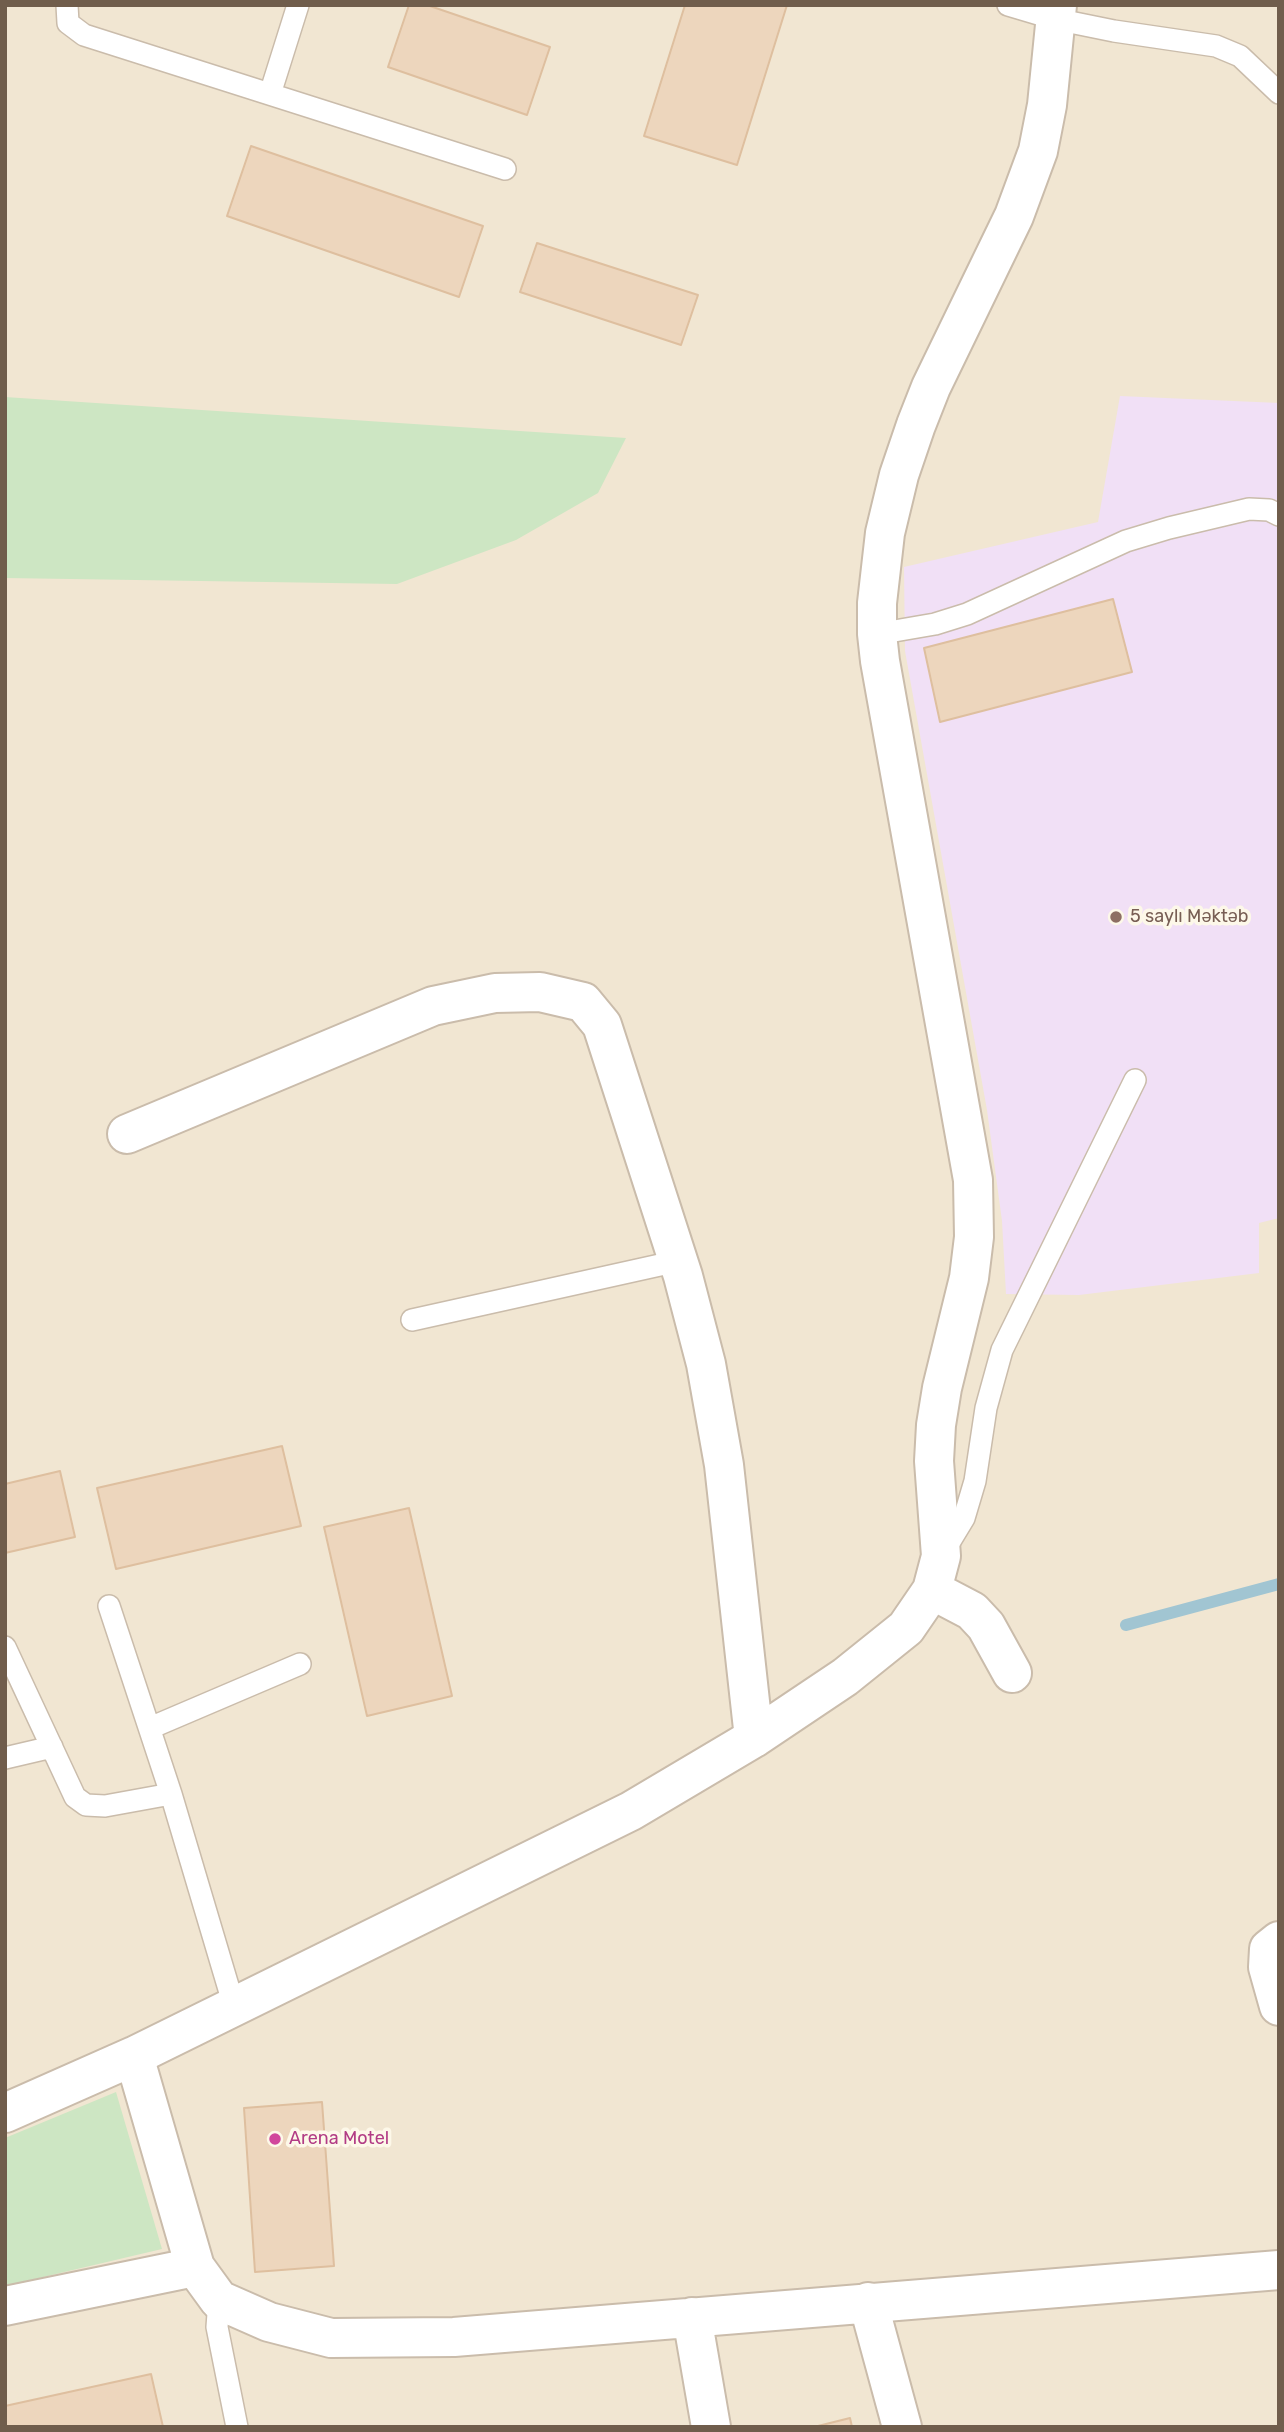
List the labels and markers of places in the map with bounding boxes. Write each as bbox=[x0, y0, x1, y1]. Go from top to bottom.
place label: 5 saylı Məktəb bbox=[1130, 906, 1248, 928]
marker: 5 saylı Məktəb bbox=[1108, 909, 1124, 925]
place label: Arena Motel bbox=[289, 2128, 389, 2150]
marker: Arena Motel bbox=[267, 2131, 283, 2147]

